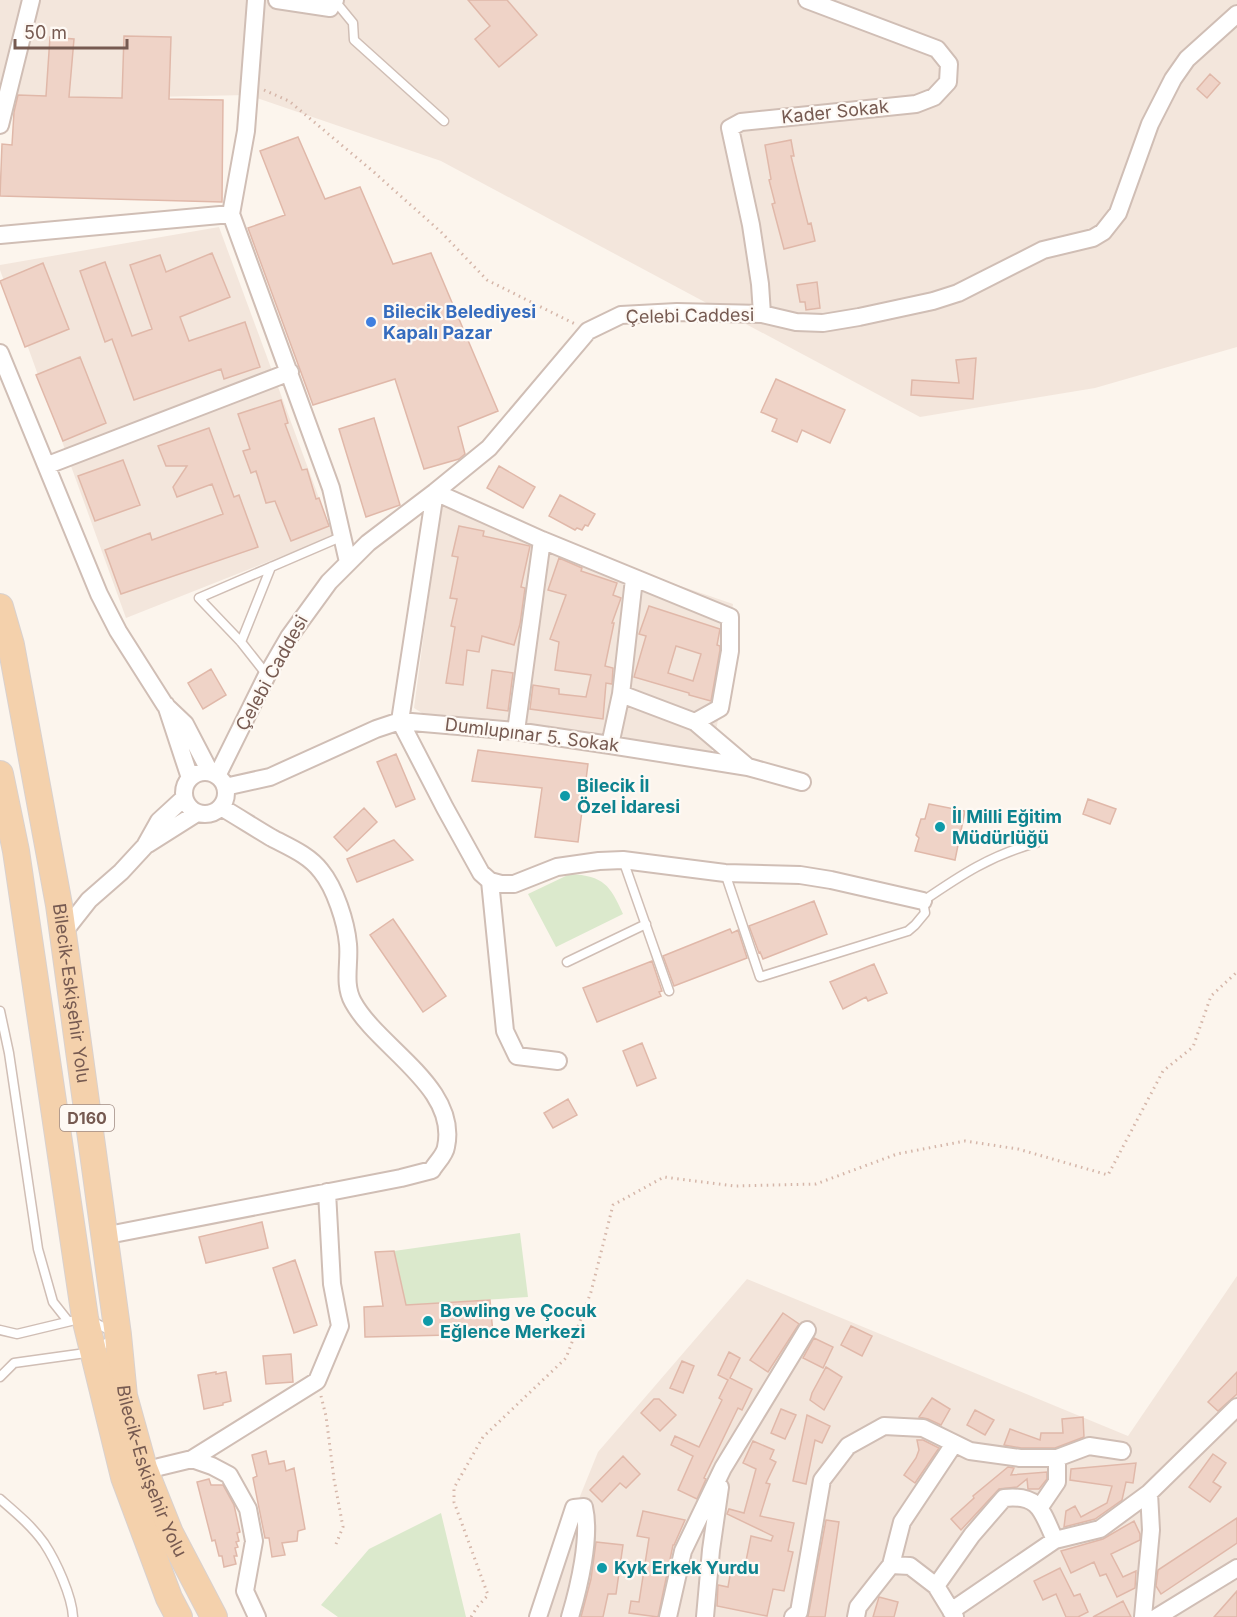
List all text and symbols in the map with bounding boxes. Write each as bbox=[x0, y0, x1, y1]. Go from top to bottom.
scale bar bbox=[15, 12, 128, 50]
text: 50 m bbox=[24, 22, 67, 43]
street label: Kader Sokak bbox=[780, 95, 890, 128]
place label: Bilecik Belediyesi Kapalı Pazar bbox=[383, 301, 536, 343]
street label: Çelebi Caddesi bbox=[626, 304, 754, 327]
marker: Bilecik Belediyesi Kapalı Pazar bbox=[364, 315, 378, 329]
street label: Çelebi Caddesi bbox=[231, 611, 312, 734]
street label: Dumlupınar 5. Sokak bbox=[444, 713, 620, 756]
place label: Bilecik İl Özel İdaresi bbox=[577, 775, 680, 817]
marker: Bilecik İl Özel İdaresi bbox=[558, 789, 572, 803]
place label: İl Milli Eğitim Müdürlüğü bbox=[952, 806, 1062, 848]
marker: İl Milli Eğitim Müdürlüğü bbox=[933, 820, 947, 834]
street label: Bilecik-Eskişehir Yolu bbox=[49, 902, 94, 1084]
road number: D160 bbox=[60, 1105, 114, 1131]
place label: Bowling ve Çocuk Eğlence Merkezi bbox=[440, 1300, 597, 1342]
marker: Bowling ve Çocuk Eğlence Merkezi bbox=[421, 1314, 435, 1328]
street label: Bilecik-Eskişehir Yolu bbox=[113, 1384, 192, 1560]
place label: Kyk Erkek Yurdu bbox=[614, 1557, 759, 1578]
marker: Kyk Erkek Yurdu bbox=[595, 1561, 609, 1575]

